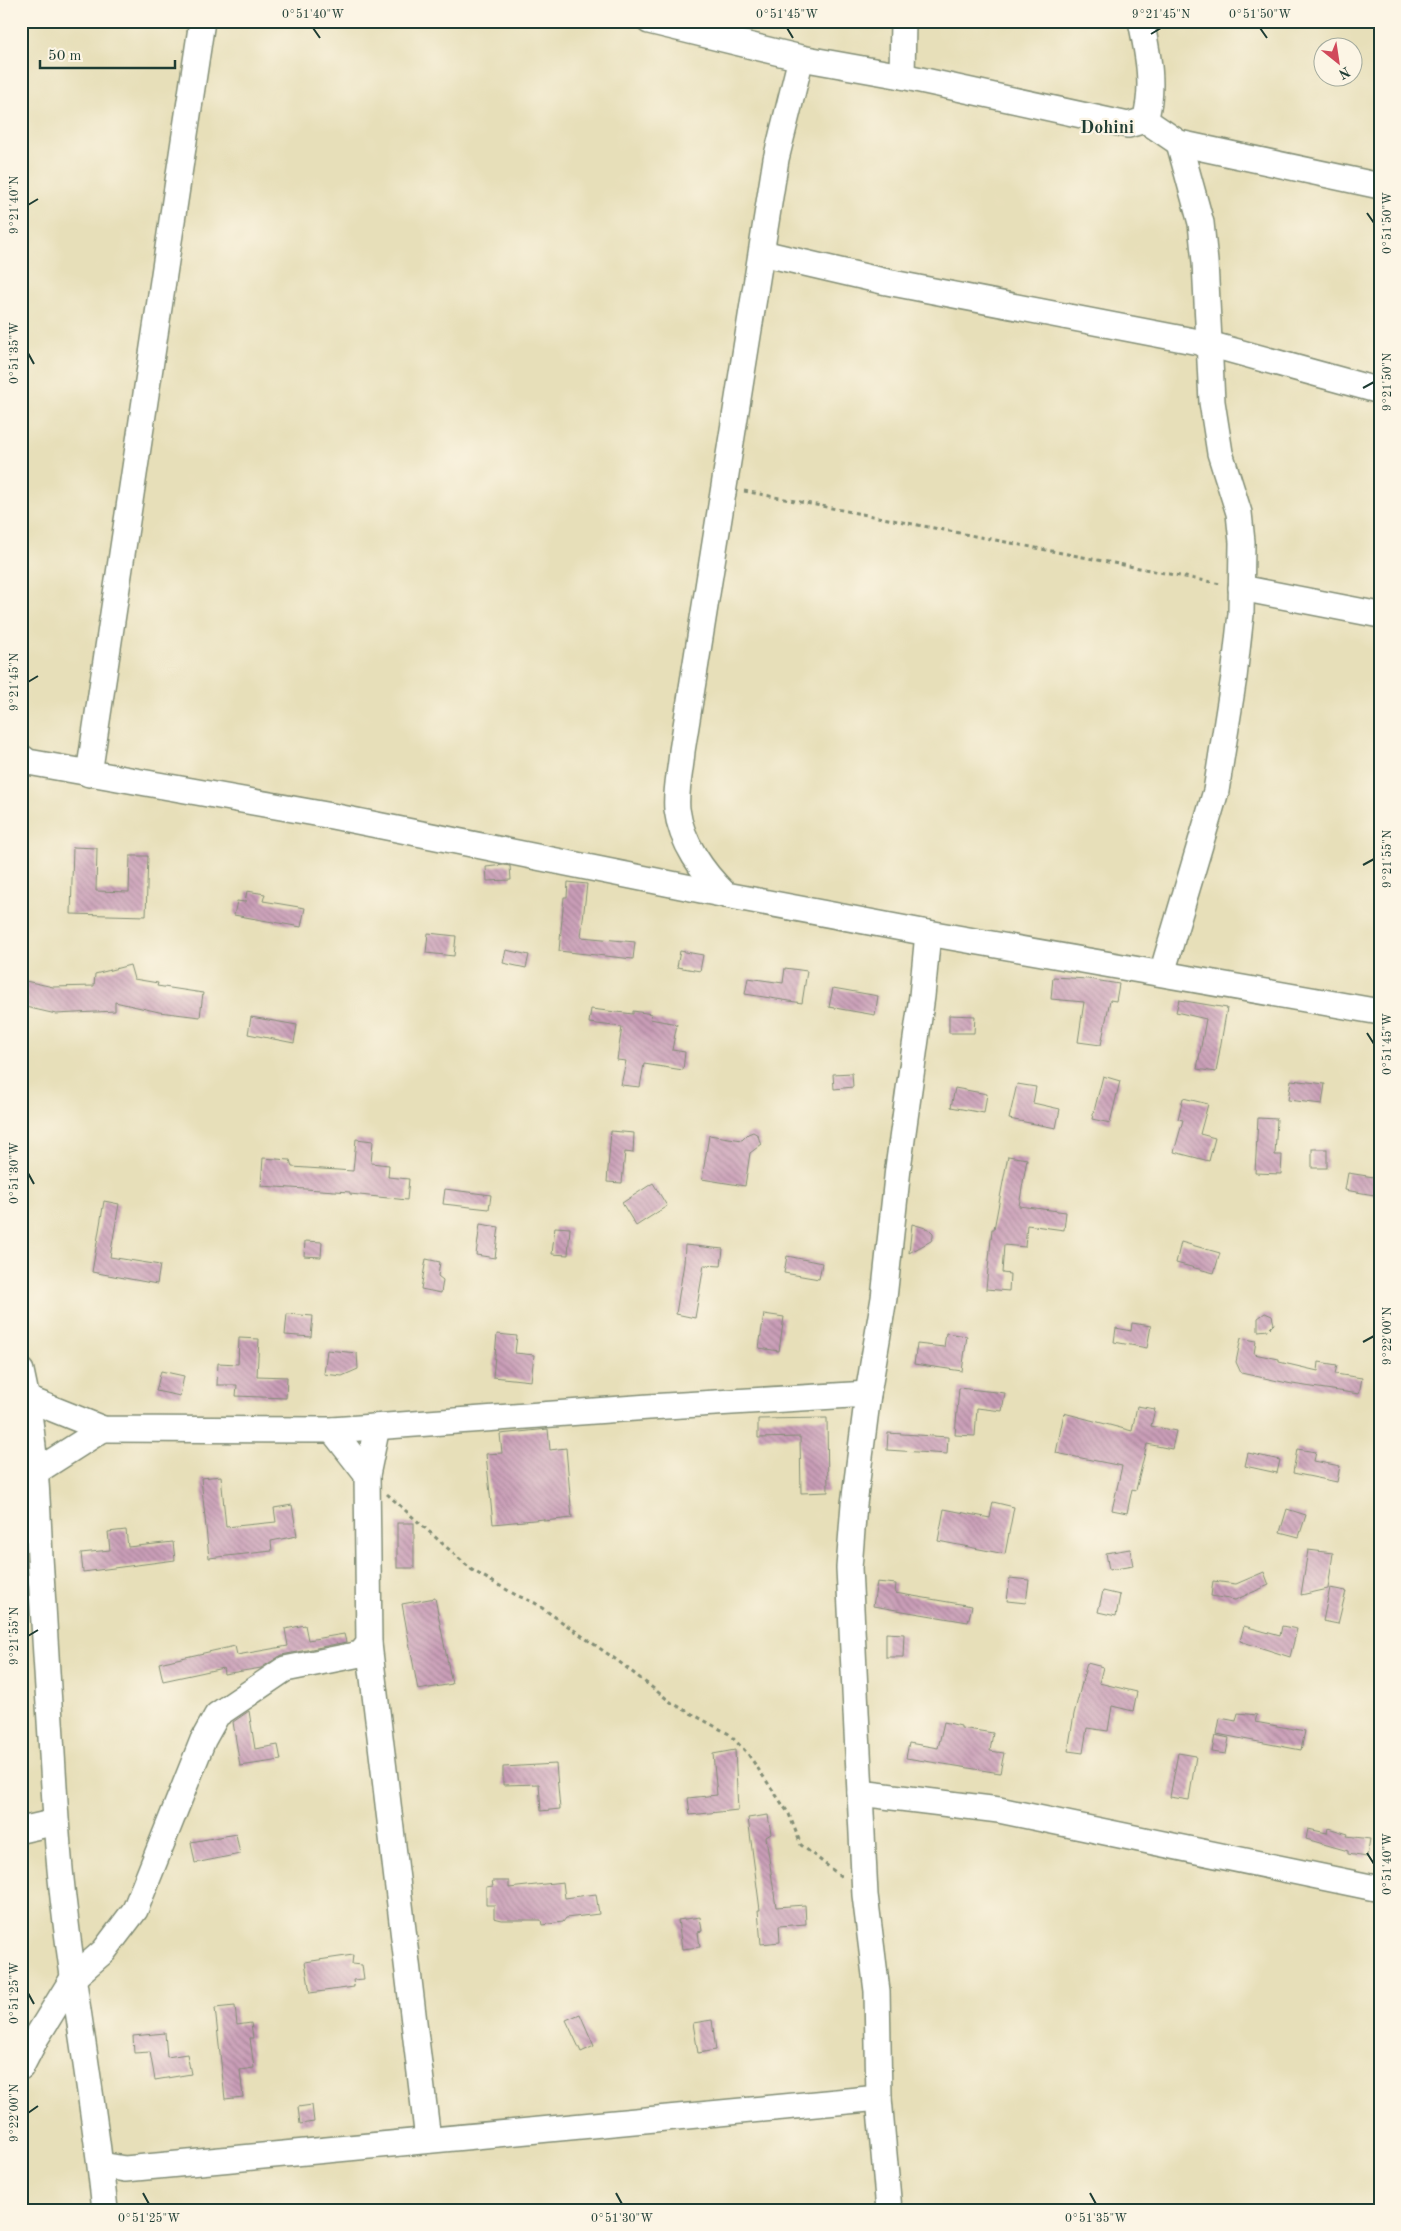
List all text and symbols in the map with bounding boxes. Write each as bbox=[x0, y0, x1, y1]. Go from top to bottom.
text: 0°51'40"W bbox=[282, 8, 344, 21]
text: 0°51'45"W bbox=[756, 8, 818, 21]
text: 9°21'45"N bbox=[1132, 8, 1190, 21]
text: 0°51'50"W bbox=[1229, 8, 1291, 21]
scale bar bbox=[40, 38, 175, 70]
north arrow bbox=[1314, 38, 1364, 88]
text: 50 m bbox=[48, 49, 82, 64]
text: N bbox=[1336, 64, 1352, 81]
district label: Dohini bbox=[1080, 119, 1134, 137]
text: 9°21'40"N bbox=[9, 176, 21, 234]
text: 0°51'50"W bbox=[1381, 192, 1394, 254]
text: 0°51'35"W bbox=[8, 322, 21, 384]
text: 9°21'50"N bbox=[1381, 353, 1394, 411]
text: 9°21'45"N bbox=[8, 653, 21, 711]
text: 9°21'55"N bbox=[1381, 830, 1394, 888]
text: 0°51'45"W bbox=[1381, 1013, 1394, 1075]
text: 0°51'30"W bbox=[8, 1142, 21, 1204]
text: 9°22'00"N bbox=[1382, 1307, 1394, 1365]
text: 9°21'55"N bbox=[8, 1607, 21, 1665]
text: 0°51'40"W bbox=[1381, 1833, 1394, 1895]
text: 0°51'25"W bbox=[8, 1962, 21, 2024]
text: 9°22'00"N bbox=[9, 2084, 21, 2142]
text: 0°51'25"W bbox=[118, 2212, 180, 2225]
text: 0°51'30"W bbox=[591, 2212, 653, 2225]
text: 0°51'35"W bbox=[1065, 2212, 1127, 2225]

